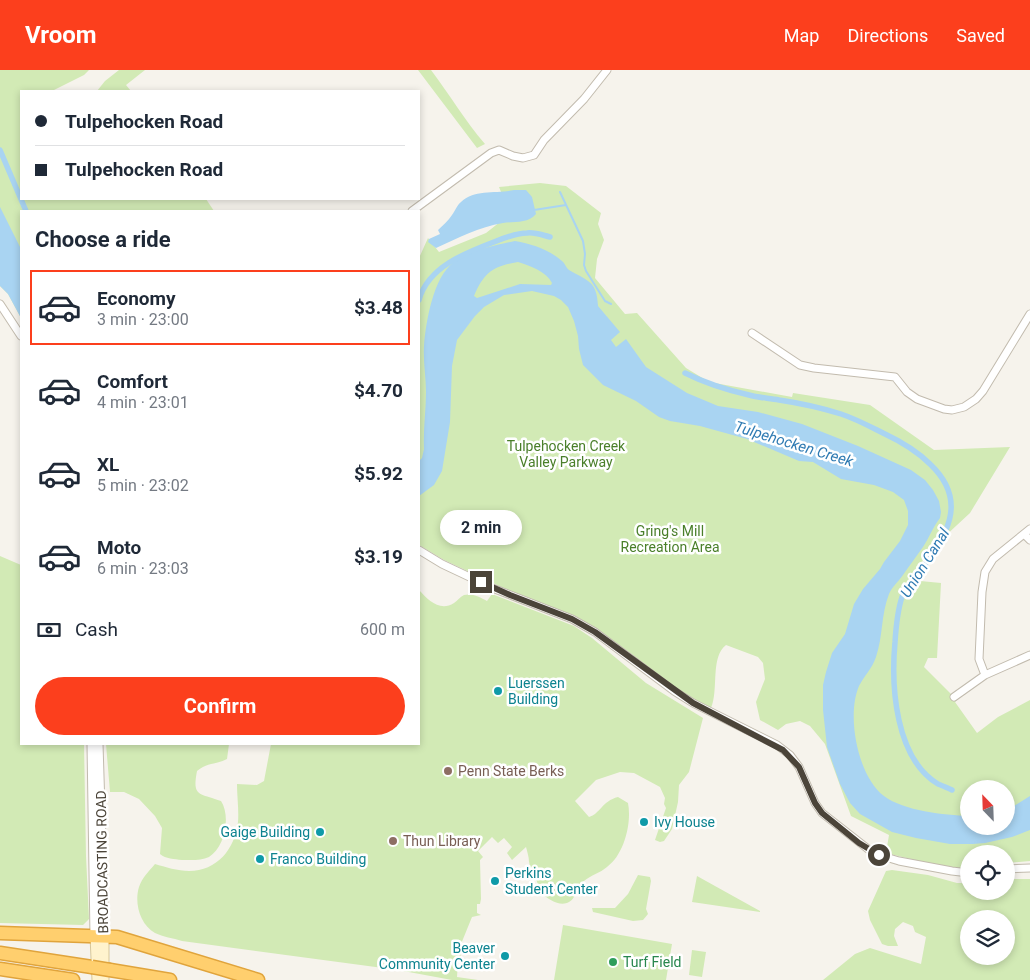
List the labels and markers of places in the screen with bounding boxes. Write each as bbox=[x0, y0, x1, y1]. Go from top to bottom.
place label: Luerssen Building bbox=[508, 675, 565, 707]
marker: Luerssen Building bbox=[492, 685, 504, 697]
place label: Penn State Berks bbox=[458, 763, 564, 779]
marker: Penn State Berks bbox=[442, 765, 454, 777]
place label: Ivy House bbox=[654, 814, 715, 830]
marker: Ivy House bbox=[638, 816, 650, 828]
place label: Gaige Building bbox=[221, 824, 310, 840]
marker: Gaige Building bbox=[314, 826, 326, 838]
place label: Thun Library bbox=[403, 833, 481, 849]
marker: Thun Library bbox=[387, 835, 399, 847]
place label: Franco Building bbox=[270, 851, 366, 867]
marker: Franco Building bbox=[254, 853, 266, 865]
place label: Perkins Student Center bbox=[505, 865, 598, 897]
marker: Perkins Student Center bbox=[489, 875, 501, 887]
place label: Beaver Community Center bbox=[379, 940, 495, 972]
marker: Beaver Community Center bbox=[499, 950, 511, 962]
place label: Turf Field bbox=[623, 954, 681, 970]
marker: Turf Field bbox=[607, 956, 619, 968]

